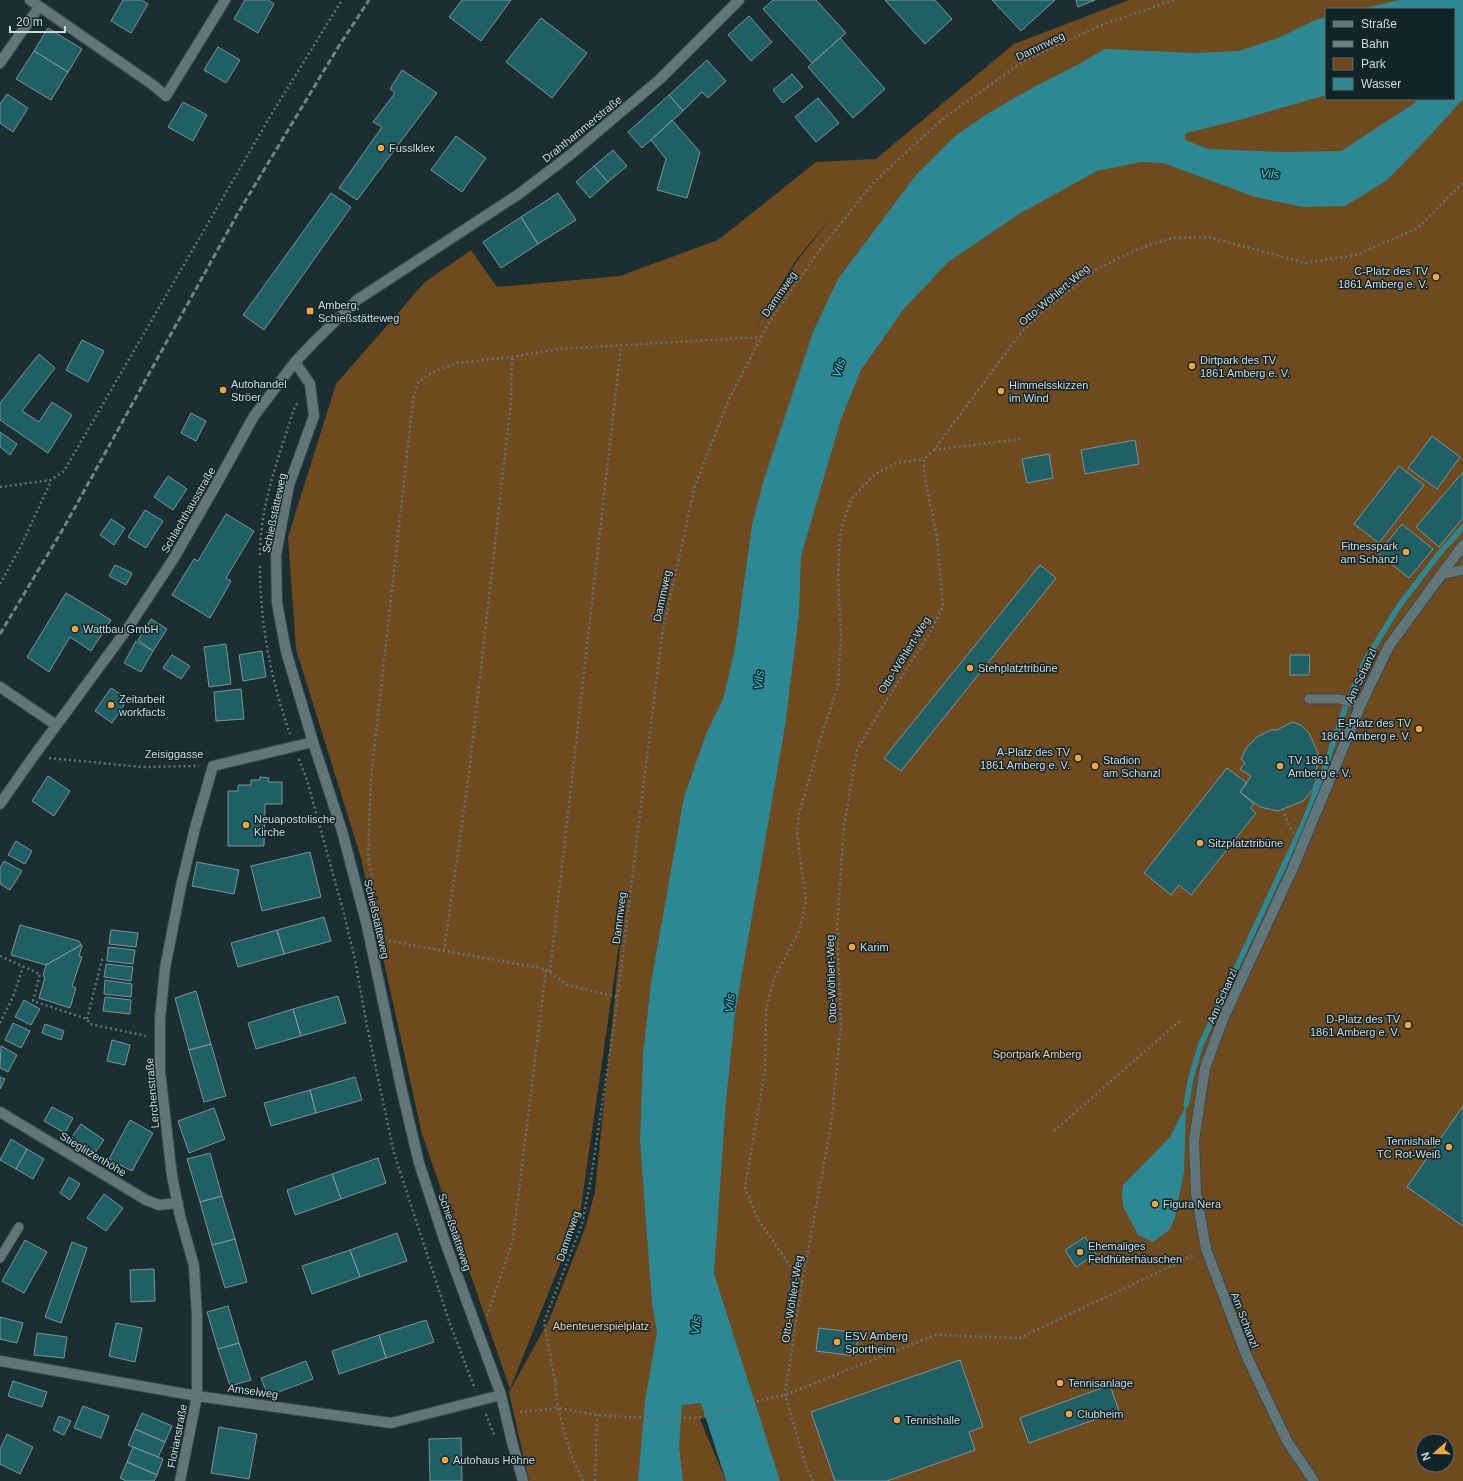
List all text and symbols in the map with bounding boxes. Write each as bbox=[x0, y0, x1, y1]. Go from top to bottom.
scale bar bbox=[10, 8, 65, 34]
legend bbox=[1325, 8, 1455, 100]
text: 20 m bbox=[16, 15, 43, 29]
text: Straße bbox=[1361, 17, 1397, 31]
street label: Dammweg bbox=[1014, 29, 1066, 63]
text: Bahn bbox=[1361, 37, 1389, 51]
text: Park bbox=[1361, 57, 1387, 71]
text: Wasser bbox=[1361, 77, 1401, 91]
street label: Drahthammerstraße bbox=[540, 93, 624, 165]
place label: Fusslklex bbox=[389, 142, 435, 154]
marker: Fusslklex bbox=[376, 143, 386, 153]
water label: Vils bbox=[1260, 167, 1280, 181]
street label: Otto-Wöhlert-Weg bbox=[1016, 262, 1092, 328]
place label: C-Platz des TV 1861 Amberg e. V. bbox=[1338, 265, 1429, 290]
street label: Dammweg bbox=[759, 269, 799, 319]
marker: C-Platz des TV 1861 Amberg e. V. bbox=[1431, 272, 1441, 282]
place label: Amberg, Schießstätteweg bbox=[318, 299, 399, 324]
marker: Amberg, Schießstätteweg bbox=[305, 306, 315, 316]
place label: Dirtpark des TV 1861 Amberg e. V. bbox=[1200, 354, 1290, 379]
water label: Vils bbox=[830, 357, 848, 379]
marker: Dirtpark des TV 1861 Amberg e. V. bbox=[1187, 361, 1197, 371]
place label: Autohandel Ströer bbox=[231, 378, 287, 403]
place label: Himmelsskizzen im Wind bbox=[1009, 379, 1088, 404]
marker: Autohandel Ströer bbox=[218, 385, 228, 395]
marker: Himmelsskizzen im Wind bbox=[996, 386, 1006, 396]
street label: Schlachthausstraße bbox=[158, 465, 218, 555]
street label: Schießstätteweg bbox=[260, 472, 288, 554]
place label: Fitnesspark am Schanzl bbox=[1341, 540, 1398, 565]
marker: Fitnesspark am Schanzl bbox=[1401, 547, 1411, 557]
street label: Dammweg bbox=[651, 569, 673, 623]
street label: Otto-Wöhlert-Weg bbox=[875, 614, 933, 696]
place label: Wattbau GmbH bbox=[83, 623, 158, 635]
marker: Wattbau GmbH bbox=[70, 624, 80, 634]
street label: Am Schanzl bbox=[1343, 647, 1379, 705]
place label: Stehplatztribüne bbox=[978, 662, 1058, 674]
marker: Stehplatztribüne bbox=[965, 663, 975, 673]
water label: Vils bbox=[751, 670, 767, 690]
place label: Zeitarbeit workfacts bbox=[118, 693, 166, 718]
marker: Zeitarbeit workfacts bbox=[106, 700, 116, 710]
place label: E-Platz des TV 1861 Amberg e. V. bbox=[1321, 717, 1412, 742]
marker: E-Platz des TV 1861 Amberg e. V. bbox=[1414, 724, 1424, 734]
place label: A-Platz des TV 1861 Amberg e. V. bbox=[980, 746, 1071, 771]
street label: Zeisiggasse bbox=[145, 748, 203, 760]
marker: A-Platz des TV 1861 Amberg e. V. bbox=[1073, 753, 1083, 763]
place label: Stadion am Schanzl bbox=[1103, 754, 1160, 779]
place label: TV 1861 Amberg e. V. bbox=[1288, 754, 1351, 779]
marker: Stadion am Schanzl bbox=[1090, 761, 1100, 771]
marker: TV 1861 Amberg e. V. bbox=[1275, 761, 1285, 771]
place label: Neuapostolische Kirche bbox=[254, 813, 335, 838]
marker: Neuapostolische Kirche bbox=[241, 820, 251, 830]
place label: Sitzplatztribüne bbox=[1208, 837, 1283, 849]
marker: Sitzplatztribüne bbox=[1195, 838, 1205, 848]
street label: Schießstätteweg bbox=[362, 878, 392, 960]
street label: Dammweg bbox=[610, 891, 628, 945]
street label: Otto-Wöhlert-Weg bbox=[823, 935, 839, 1023]
place label: Karim bbox=[860, 941, 889, 953]
marker: Karim bbox=[847, 942, 857, 952]
street label: Am Schanzl bbox=[1205, 967, 1239, 1025]
water label: Vils bbox=[722, 993, 738, 1013]
place label: D-Platz des TV 1861 Amberg e. V. bbox=[1310, 1013, 1401, 1038]
marker: D-Platz des TV 1861 Amberg e. V. bbox=[1403, 1020, 1413, 1030]
park label: Sportpark Amberg bbox=[993, 1048, 1081, 1060]
street label: Lerchenstraße bbox=[143, 1057, 161, 1129]
street label: Stieglitzenhöhe bbox=[58, 1129, 128, 1179]
place label: Tennishalle TC Rot-Weiß bbox=[1377, 1135, 1441, 1160]
marker: Tennishalle TC Rot-Weiß bbox=[1444, 1142, 1454, 1152]
street label: Schießstätteweg bbox=[436, 1192, 474, 1272]
place label: Figura Nera bbox=[1163, 1198, 1222, 1210]
marker: Figura Nera bbox=[1150, 1199, 1160, 1209]
street label: Dammweg bbox=[554, 1209, 582, 1263]
place label: Ehemaliges Feldhüterhäuschen bbox=[1088, 1240, 1182, 1265]
marker: Ehemaliges Feldhüterhäuschen bbox=[1075, 1247, 1085, 1257]
street label: Otto-Wöhlert-Weg bbox=[779, 1254, 805, 1344]
street label: Am Schanzl bbox=[1229, 1290, 1261, 1350]
water label: Vils bbox=[688, 1315, 704, 1335]
park label: Abenteuerspielplatz bbox=[553, 1320, 649, 1332]
place label: ESV Amberg Sportheim bbox=[845, 1330, 908, 1355]
marker: ESV Amberg Sportheim bbox=[832, 1337, 842, 1347]
place label: Tennisanlage bbox=[1068, 1377, 1133, 1389]
marker: Tennisanlage bbox=[1055, 1378, 1065, 1388]
street label: Amselweg bbox=[227, 1382, 279, 1400]
street label: Florianstraße bbox=[165, 1403, 189, 1469]
place label: Clubheim bbox=[1077, 1408, 1123, 1420]
marker: Clubheim bbox=[1064, 1409, 1074, 1419]
place label: Tennishalle bbox=[905, 1414, 960, 1426]
marker: Tennishalle bbox=[892, 1415, 902, 1425]
north arrow bbox=[1415, 1433, 1455, 1473]
text: N bbox=[1419, 1451, 1433, 1462]
place label: Autohaus Höhne bbox=[453, 1454, 535, 1466]
marker: Autohaus Höhne bbox=[440, 1455, 450, 1465]

